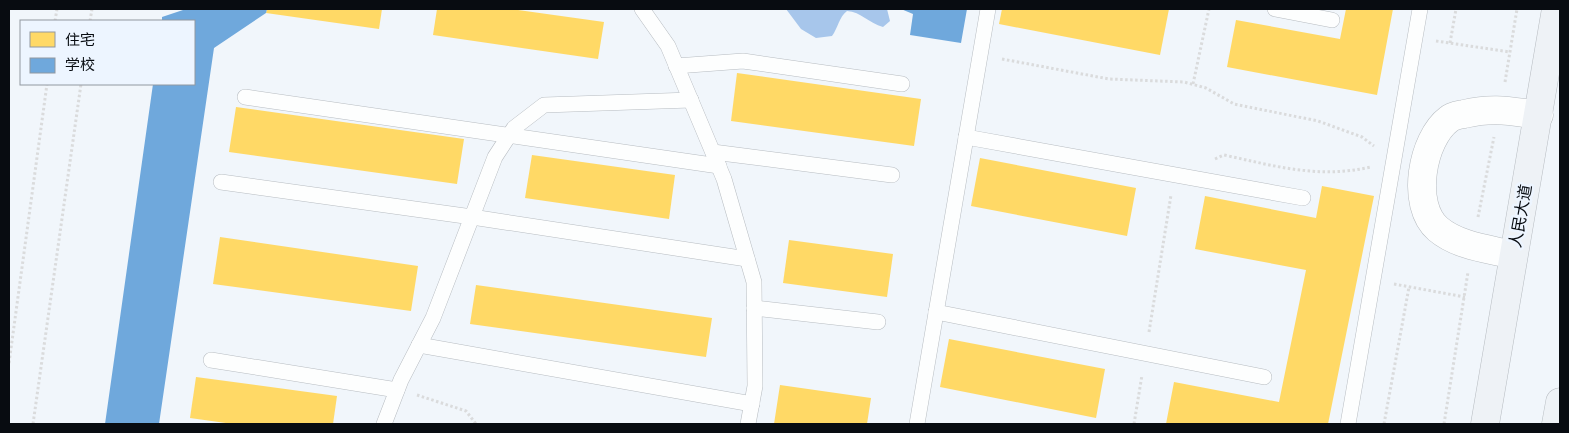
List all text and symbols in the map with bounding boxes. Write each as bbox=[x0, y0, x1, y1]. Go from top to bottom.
legend bbox=[20, 20, 195, 85]
text: 住宅 bbox=[65, 30, 95, 49]
text: 学校 bbox=[65, 55, 95, 74]
street label: 人民大道 bbox=[1505, 183, 1536, 249]

